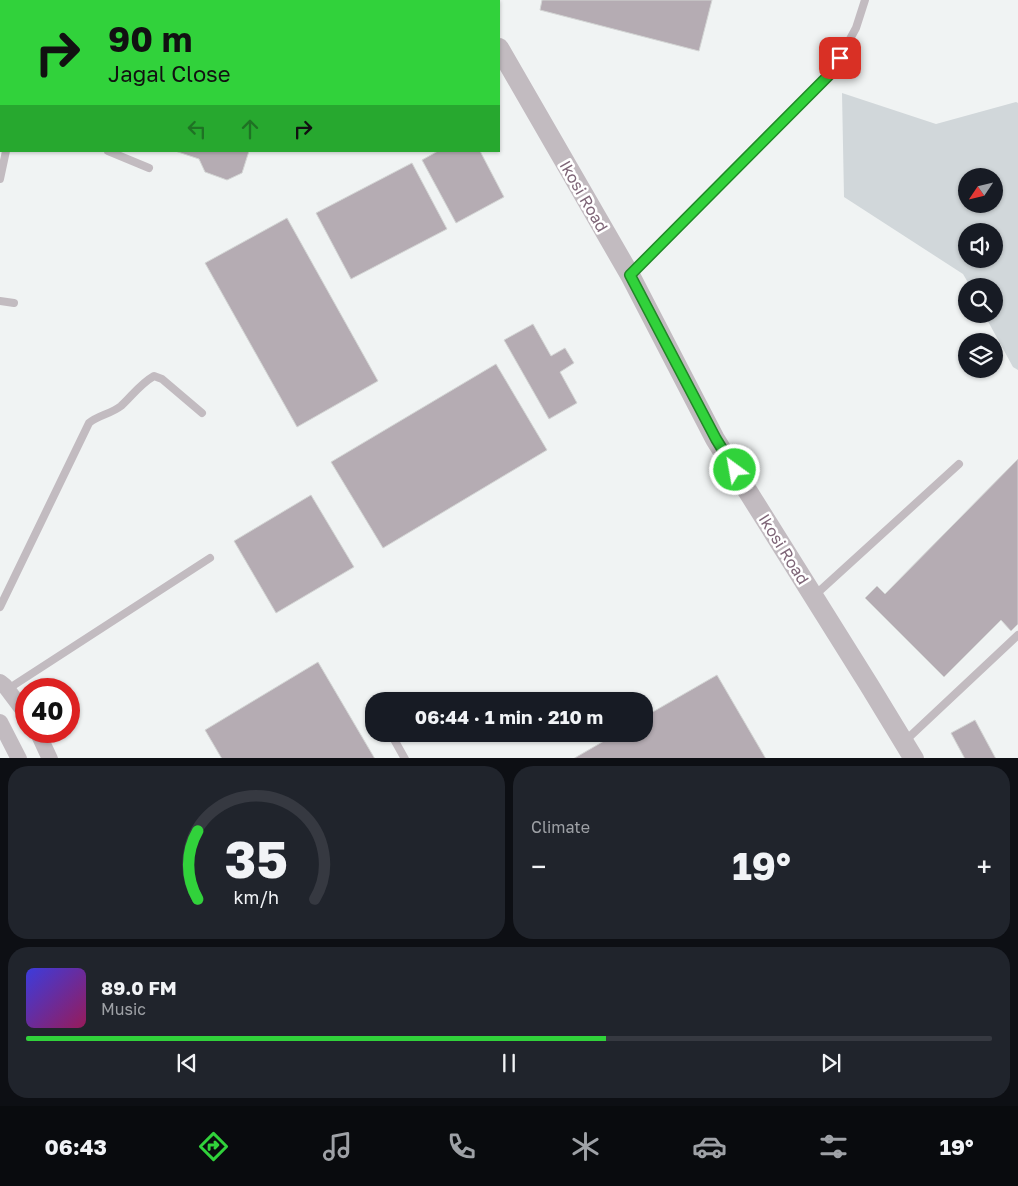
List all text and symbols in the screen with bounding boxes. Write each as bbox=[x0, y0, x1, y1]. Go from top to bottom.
text: 90 m bbox=[108, 18, 192, 60]
icon: right bbox=[25, 20, 90, 85]
pin bbox=[819, 37, 861, 79]
icon: arrive bbox=[826, 44, 854, 72]
text: Jagal Close bbox=[108, 60, 231, 87]
icon: left bbox=[183, 115, 211, 143]
icon: ahead bbox=[236, 115, 264, 143]
icon: right bbox=[289, 115, 317, 143]
street label: Ikosi Road bbox=[556, 157, 612, 235]
north arrow bbox=[958, 168, 1002, 212]
map controls bbox=[958, 168, 1003, 378]
button: sound bbox=[958, 223, 1003, 268]
button: search bbox=[958, 278, 1003, 323]
button: layers bbox=[958, 333, 1003, 378]
position arrow bbox=[708, 443, 760, 495]
street label: Ikosi Road bbox=[755, 510, 813, 588]
speed limit sign: 40 bbox=[15, 678, 80, 743]
text: 06:44 · 1 min · 210 m bbox=[415, 705, 603, 728]
text: Climate bbox=[531, 817, 590, 837]
text: 35 bbox=[225, 827, 288, 889]
text: 19° bbox=[732, 843, 791, 888]
text: − bbox=[531, 850, 546, 883]
text: + bbox=[977, 850, 992, 883]
text: km/h bbox=[234, 886, 279, 908]
text: 89.0 FM bbox=[101, 976, 177, 999]
text: Music bbox=[101, 999, 146, 1019]
icon: previous bbox=[173, 1049, 201, 1077]
icon: pause bbox=[495, 1049, 523, 1077]
icon: next bbox=[817, 1049, 845, 1077]
icon: directions bbox=[196, 1129, 231, 1164]
icon: music bbox=[320, 1129, 355, 1164]
icon: phone bbox=[444, 1129, 479, 1164]
icon: climate bbox=[568, 1129, 603, 1164]
icon: car bbox=[692, 1129, 727, 1164]
icon: filters bbox=[816, 1129, 851, 1164]
text: 06:43 bbox=[44, 1133, 107, 1160]
text: 19° bbox=[940, 1133, 974, 1160]

